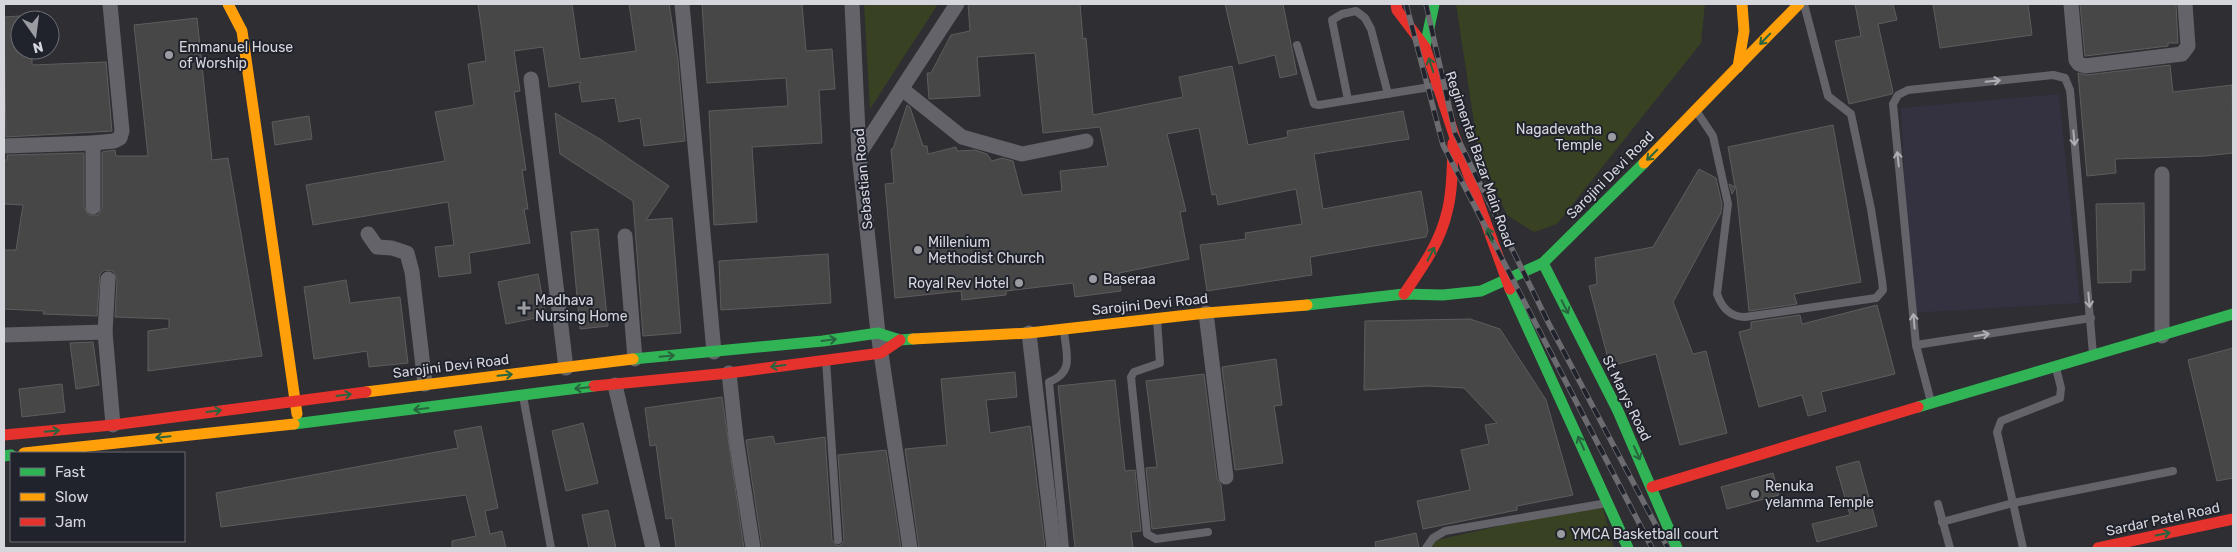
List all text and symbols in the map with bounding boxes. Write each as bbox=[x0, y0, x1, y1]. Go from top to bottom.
north arrow bbox=[10, 10, 60, 60]
one-way arrow bbox=[1759, 33, 1771, 45]
text: N bbox=[31, 38, 45, 57]
place label: Emmanuel House of Worship bbox=[179, 39, 293, 72]
marker: Emmanuel House of Worship bbox=[163, 49, 175, 61]
one-way arrow bbox=[1426, 58, 1435, 73]
street label: Regimental Bazar Main Road bbox=[1441, 69, 1518, 249]
one-way arrow bbox=[1985, 76, 2001, 86]
place label: Nagadevatha Temple bbox=[1516, 121, 1602, 154]
street label: Sebastian Road bbox=[851, 128, 876, 230]
street label: Sarojini Devi Road bbox=[1563, 128, 1658, 223]
one-way arrow bbox=[2070, 130, 2079, 146]
marker: Nagadevatha Temple bbox=[1606, 131, 1618, 143]
one-way arrow bbox=[1646, 149, 1658, 161]
one-way arrow bbox=[1893, 151, 1903, 167]
one-way arrow bbox=[1485, 228, 1494, 243]
place label: Millenium Methodist Church bbox=[928, 234, 1044, 267]
marker: Millenium Methodist Church bbox=[912, 244, 924, 256]
one-way arrow bbox=[1426, 246, 1436, 261]
place label: Baseraa bbox=[1103, 271, 1156, 288]
marker: Baseraa bbox=[1087, 273, 1099, 285]
place label: Royal Rev Hotel bbox=[908, 275, 1009, 292]
marker: Royal Rev Hotel bbox=[1013, 277, 1025, 289]
street label: Sarojini Devi Road bbox=[1091, 290, 1209, 319]
place label: Madhava Nursing Home bbox=[535, 292, 628, 325]
one-way arrow bbox=[2084, 292, 2094, 308]
one-way arrow bbox=[1560, 299, 1570, 314]
marker: Madhava Nursing Home bbox=[517, 301, 531, 315]
one-way arrow bbox=[1909, 313, 1919, 329]
one-way arrow bbox=[1973, 329, 1989, 339]
one-way arrow bbox=[820, 335, 836, 345]
street label: Sarojini Devi Road bbox=[392, 351, 510, 382]
one-way arrow bbox=[659, 352, 675, 361]
street label: St Marys Road bbox=[1599, 353, 1655, 444]
one-way arrow bbox=[770, 362, 786, 372]
one-way arrow bbox=[497, 370, 513, 380]
one-way arrow bbox=[574, 383, 590, 393]
one-way arrow bbox=[336, 389, 352, 399]
one-way arrow bbox=[413, 404, 429, 414]
one-way arrow bbox=[205, 406, 221, 416]
one-way arrow bbox=[44, 426, 60, 435]
one-way arrow bbox=[155, 432, 171, 442]
one-way arrow bbox=[1576, 435, 1586, 450]
one-way arrow bbox=[1632, 445, 1642, 460]
legend bbox=[10, 452, 185, 542]
text: Fast bbox=[55, 463, 85, 481]
place label: Renuka yelamma Temple bbox=[1765, 478, 1874, 511]
text: Slow bbox=[55, 488, 88, 506]
marker: Renuka yelamma Temple bbox=[1749, 488, 1761, 500]
street label: Sardar Patel Road bbox=[2105, 499, 2222, 540]
text: Jam bbox=[55, 513, 86, 531]
place label: YMCA Basketball court bbox=[1571, 526, 1719, 543]
marker: YMCA Basketball court bbox=[1555, 528, 1567, 540]
one-way arrow bbox=[2154, 529, 2170, 538]

